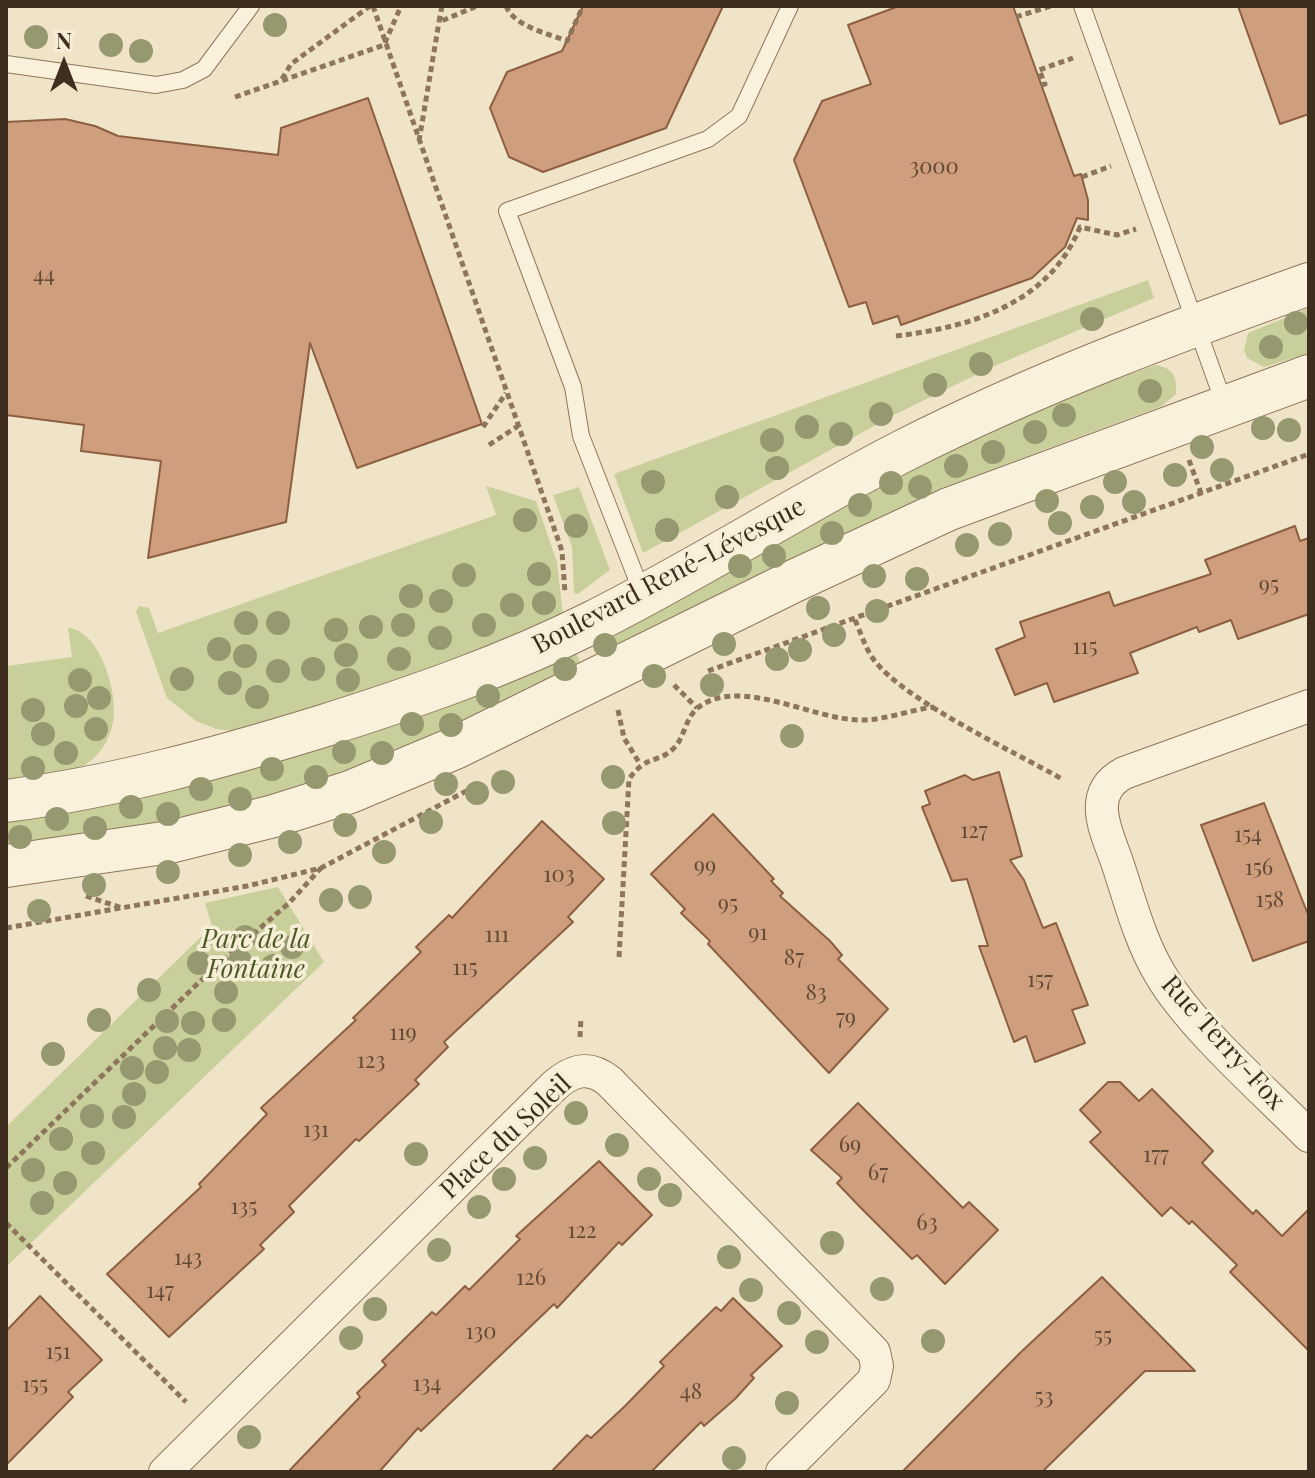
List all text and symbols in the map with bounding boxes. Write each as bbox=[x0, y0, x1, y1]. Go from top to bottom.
north arrow bbox=[24, 24, 104, 104]
text: N bbox=[56, 25, 72, 55]
house number: 3000 bbox=[909, 154, 959, 180]
house number: 44 bbox=[33, 262, 55, 288]
street label: Boulevard René-Lévesque bbox=[527, 491, 811, 661]
house number: 95 bbox=[1259, 572, 1279, 598]
house number: 115 bbox=[1072, 634, 1098, 660]
house number: 127 bbox=[960, 818, 988, 844]
house number: 154 bbox=[1234, 822, 1262, 848]
house number: 99 bbox=[694, 853, 716, 879]
house number: 156 bbox=[1245, 855, 1273, 881]
house number: 103 bbox=[543, 862, 575, 888]
house number: 158 bbox=[1256, 887, 1284, 913]
house number: 95 bbox=[718, 891, 738, 917]
house number: 91 bbox=[748, 920, 768, 946]
house number: 111 bbox=[485, 922, 509, 948]
park label: Parc de la Fontaine bbox=[201, 924, 311, 986]
house number: 87 bbox=[784, 945, 804, 971]
house number: 115 bbox=[452, 955, 478, 981]
house number: 157 bbox=[1027, 967, 1053, 993]
street label: Rue Terry-Fox bbox=[1155, 969, 1291, 1117]
house number: 83 bbox=[805, 980, 827, 1006]
house number: 79 bbox=[836, 1005, 856, 1031]
house number: 119 bbox=[389, 1020, 417, 1046]
house number: 123 bbox=[357, 1048, 385, 1074]
street label: Place du Soleil bbox=[434, 1068, 578, 1206]
house number: 131 bbox=[303, 1117, 329, 1143]
house number: 69 bbox=[839, 1132, 861, 1158]
house number: 177 bbox=[1143, 1142, 1169, 1168]
house number: 67 bbox=[868, 1160, 888, 1186]
house number: 135 bbox=[231, 1194, 257, 1220]
house number: 63 bbox=[916, 1210, 938, 1236]
house number: 122 bbox=[567, 1218, 597, 1244]
house number: 143 bbox=[174, 1245, 202, 1271]
house number: 126 bbox=[516, 1265, 546, 1291]
house number: 147 bbox=[146, 1278, 174, 1304]
house number: 130 bbox=[466, 1319, 496, 1345]
house number: 55 bbox=[1094, 1323, 1112, 1349]
house number: 151 bbox=[45, 1339, 71, 1365]
house number: 134 bbox=[413, 1371, 441, 1397]
house number: 155 bbox=[22, 1372, 48, 1398]
house number: 48 bbox=[680, 1379, 702, 1405]
house number: 53 bbox=[1034, 1384, 1054, 1410]

